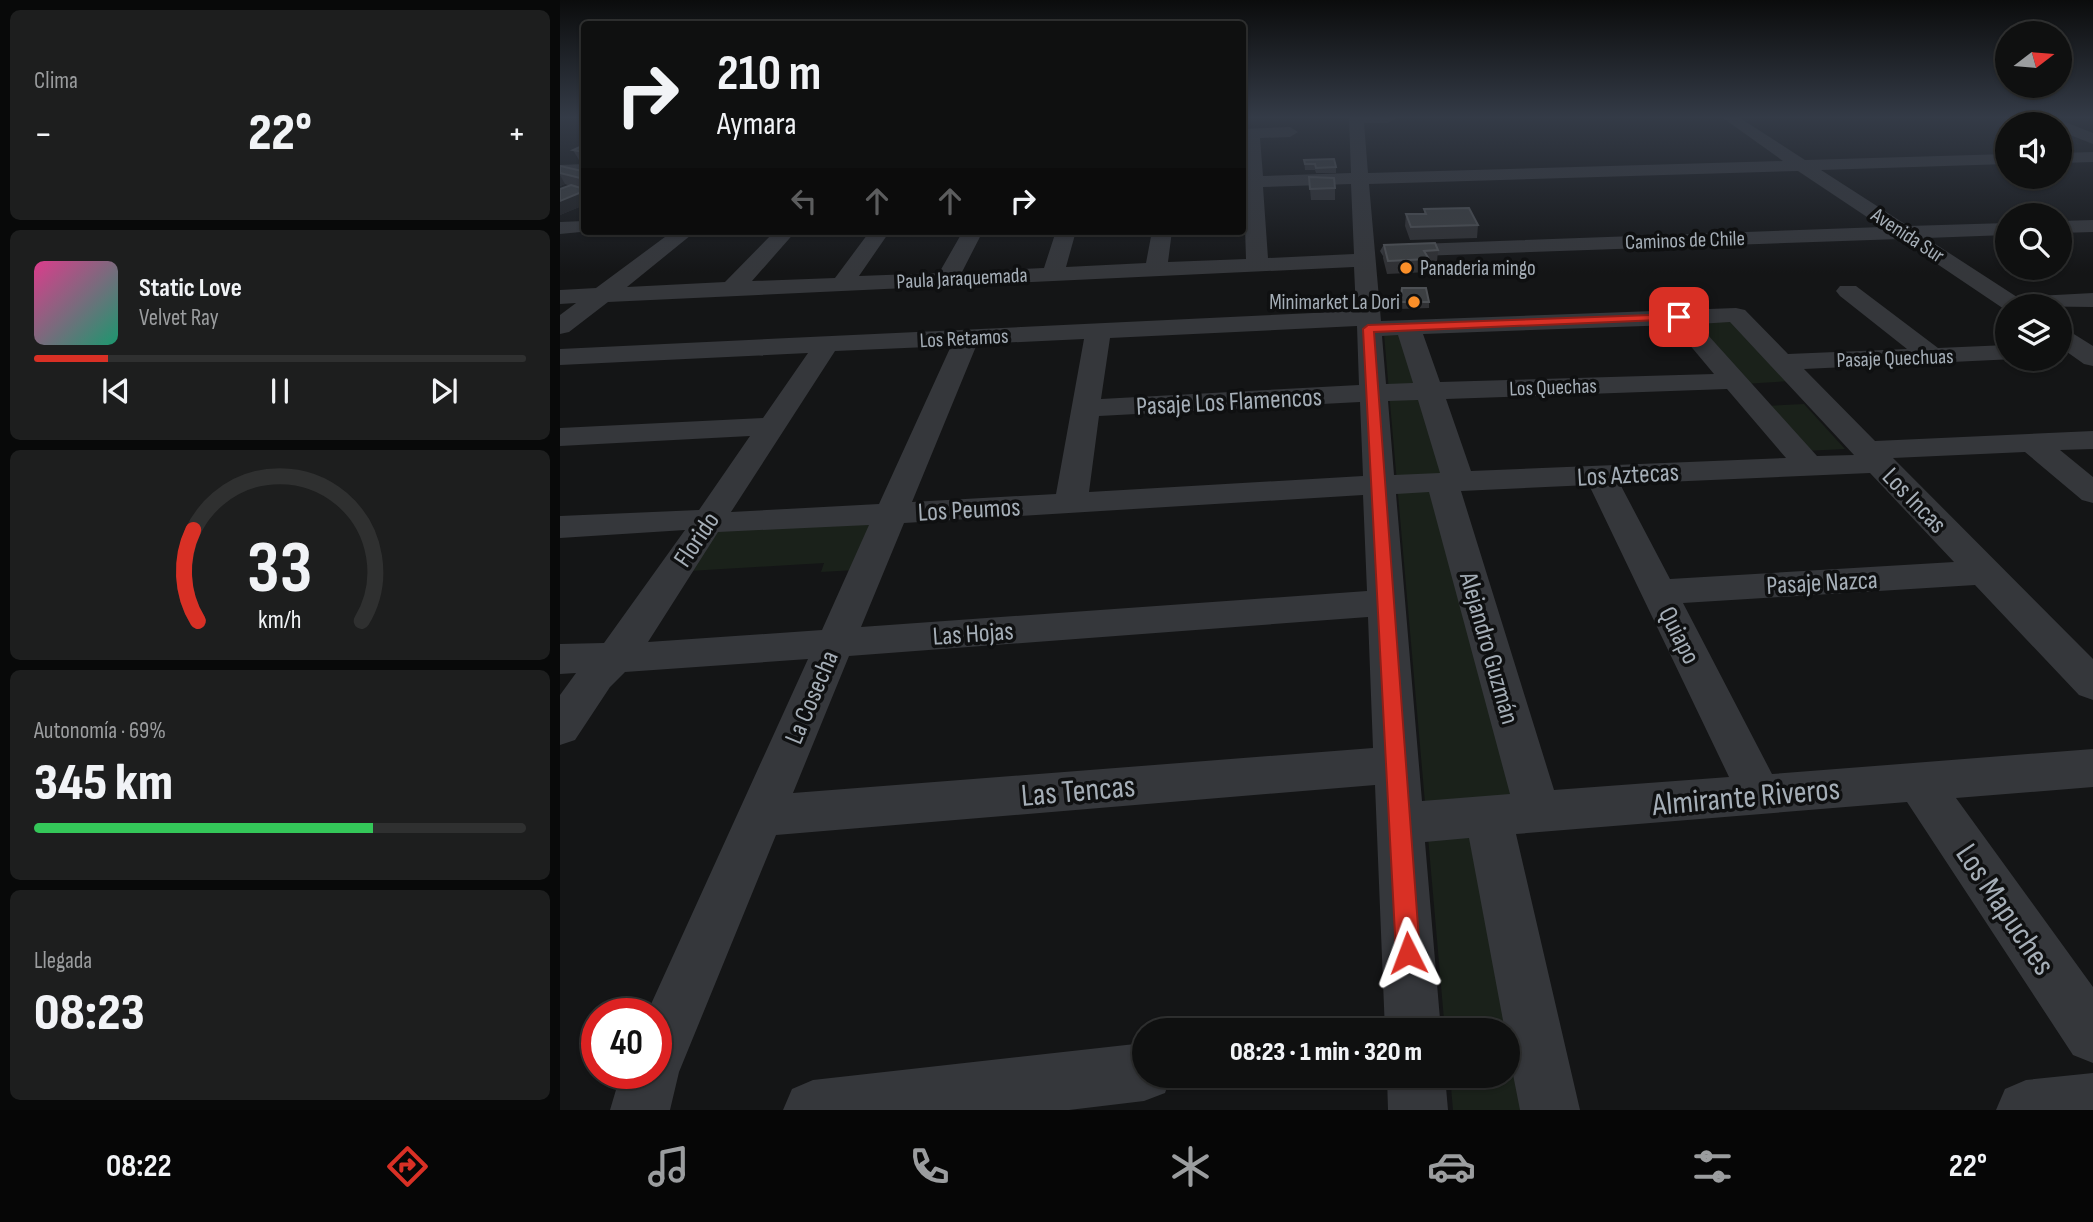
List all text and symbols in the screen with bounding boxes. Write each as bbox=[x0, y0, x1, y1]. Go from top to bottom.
north arrow bbox=[1995, 21, 2072, 98]
map controls bbox=[1995, 21, 2072, 371]
text: 210 m bbox=[717, 45, 821, 104]
icon: right bbox=[602, 49, 693, 140]
text: Clima bbox=[34, 67, 78, 95]
text: 22° bbox=[248, 102, 312, 165]
text: Aymara bbox=[717, 105, 797, 144]
text: − bbox=[34, 112, 53, 157]
text: + bbox=[507, 112, 526, 157]
button: sound bbox=[1995, 112, 2072, 189]
icon: left bbox=[785, 182, 823, 220]
icon: ahead bbox=[858, 182, 896, 220]
icon: ahead bbox=[931, 182, 969, 220]
icon: right bbox=[1004, 182, 1042, 220]
street label: Avenida Sur bbox=[1866, 202, 1949, 268]
button: search bbox=[1995, 203, 2072, 280]
street label: Caminos de Chile bbox=[1625, 226, 1745, 255]
place label: Panaderia mingo bbox=[1420, 256, 1536, 281]
marker: Panaderia mingo bbox=[1398, 260, 1414, 276]
street label: Paula Jaraquemada bbox=[896, 263, 1028, 294]
text: Static Love bbox=[139, 273, 242, 304]
pin bbox=[1649, 287, 1709, 347]
place label: Minimarket La Dori bbox=[1269, 290, 1400, 315]
marker: Minimarket La Dori bbox=[1406, 294, 1422, 310]
button: layers bbox=[1995, 294, 2072, 371]
icon: arrive bbox=[1660, 298, 1698, 336]
text: Velvet Ray bbox=[139, 304, 219, 332]
street label: Los Retamos bbox=[919, 324, 1009, 353]
street label: Pasaje Quechuas bbox=[1836, 344, 1954, 373]
icon: previous bbox=[97, 372, 135, 410]
icon: pause bbox=[261, 372, 299, 410]
icon: next bbox=[425, 372, 463, 410]
street label: Los Quechas bbox=[1509, 373, 1597, 402]
street label: Pasaje Los Flamencos bbox=[1135, 382, 1323, 423]
street label: Los Aztecas bbox=[1576, 457, 1680, 494]
street label: Los Incas bbox=[1875, 462, 1953, 540]
street label: Los Peumos bbox=[917, 492, 1021, 529]
street label: Florido bbox=[668, 507, 727, 573]
text: 33 bbox=[247, 525, 313, 613]
street label: Pasaje Nazca bbox=[1766, 565, 1879, 602]
street label: Alejandro Guzmán bbox=[1452, 568, 1525, 728]
street label: Quiapo bbox=[1651, 602, 1706, 669]
text: km/h bbox=[258, 605, 302, 636]
street label: Las Hojas bbox=[932, 616, 1015, 653]
street label: La Cosecha bbox=[779, 646, 846, 749]
text: Autonomía · 69% bbox=[34, 717, 166, 745]
text: 345 km bbox=[34, 752, 173, 815]
street label: Las Tencas bbox=[1019, 767, 1137, 816]
street label: Almirante Riveros bbox=[1650, 770, 1842, 825]
street label: Los Mapuches bbox=[1947, 837, 2063, 983]
position arrow bbox=[1371, 916, 1445, 990]
text: Llegada bbox=[34, 947, 92, 975]
text: 08:23 bbox=[34, 982, 145, 1045]
speed limit sign: 40 bbox=[581, 998, 672, 1089]
text: 08:23 · 1 min · 320 m bbox=[1230, 1037, 1422, 1068]
icon: directions bbox=[383, 1142, 432, 1191]
icon: music bbox=[644, 1142, 693, 1191]
icon: phone bbox=[905, 1142, 954, 1191]
icon: climate bbox=[1166, 1142, 1215, 1191]
icon: car bbox=[1427, 1142, 1476, 1191]
icon: filters bbox=[1688, 1142, 1737, 1191]
text: 08:22 bbox=[106, 1147, 171, 1186]
text: 22° bbox=[1949, 1147, 1987, 1186]

